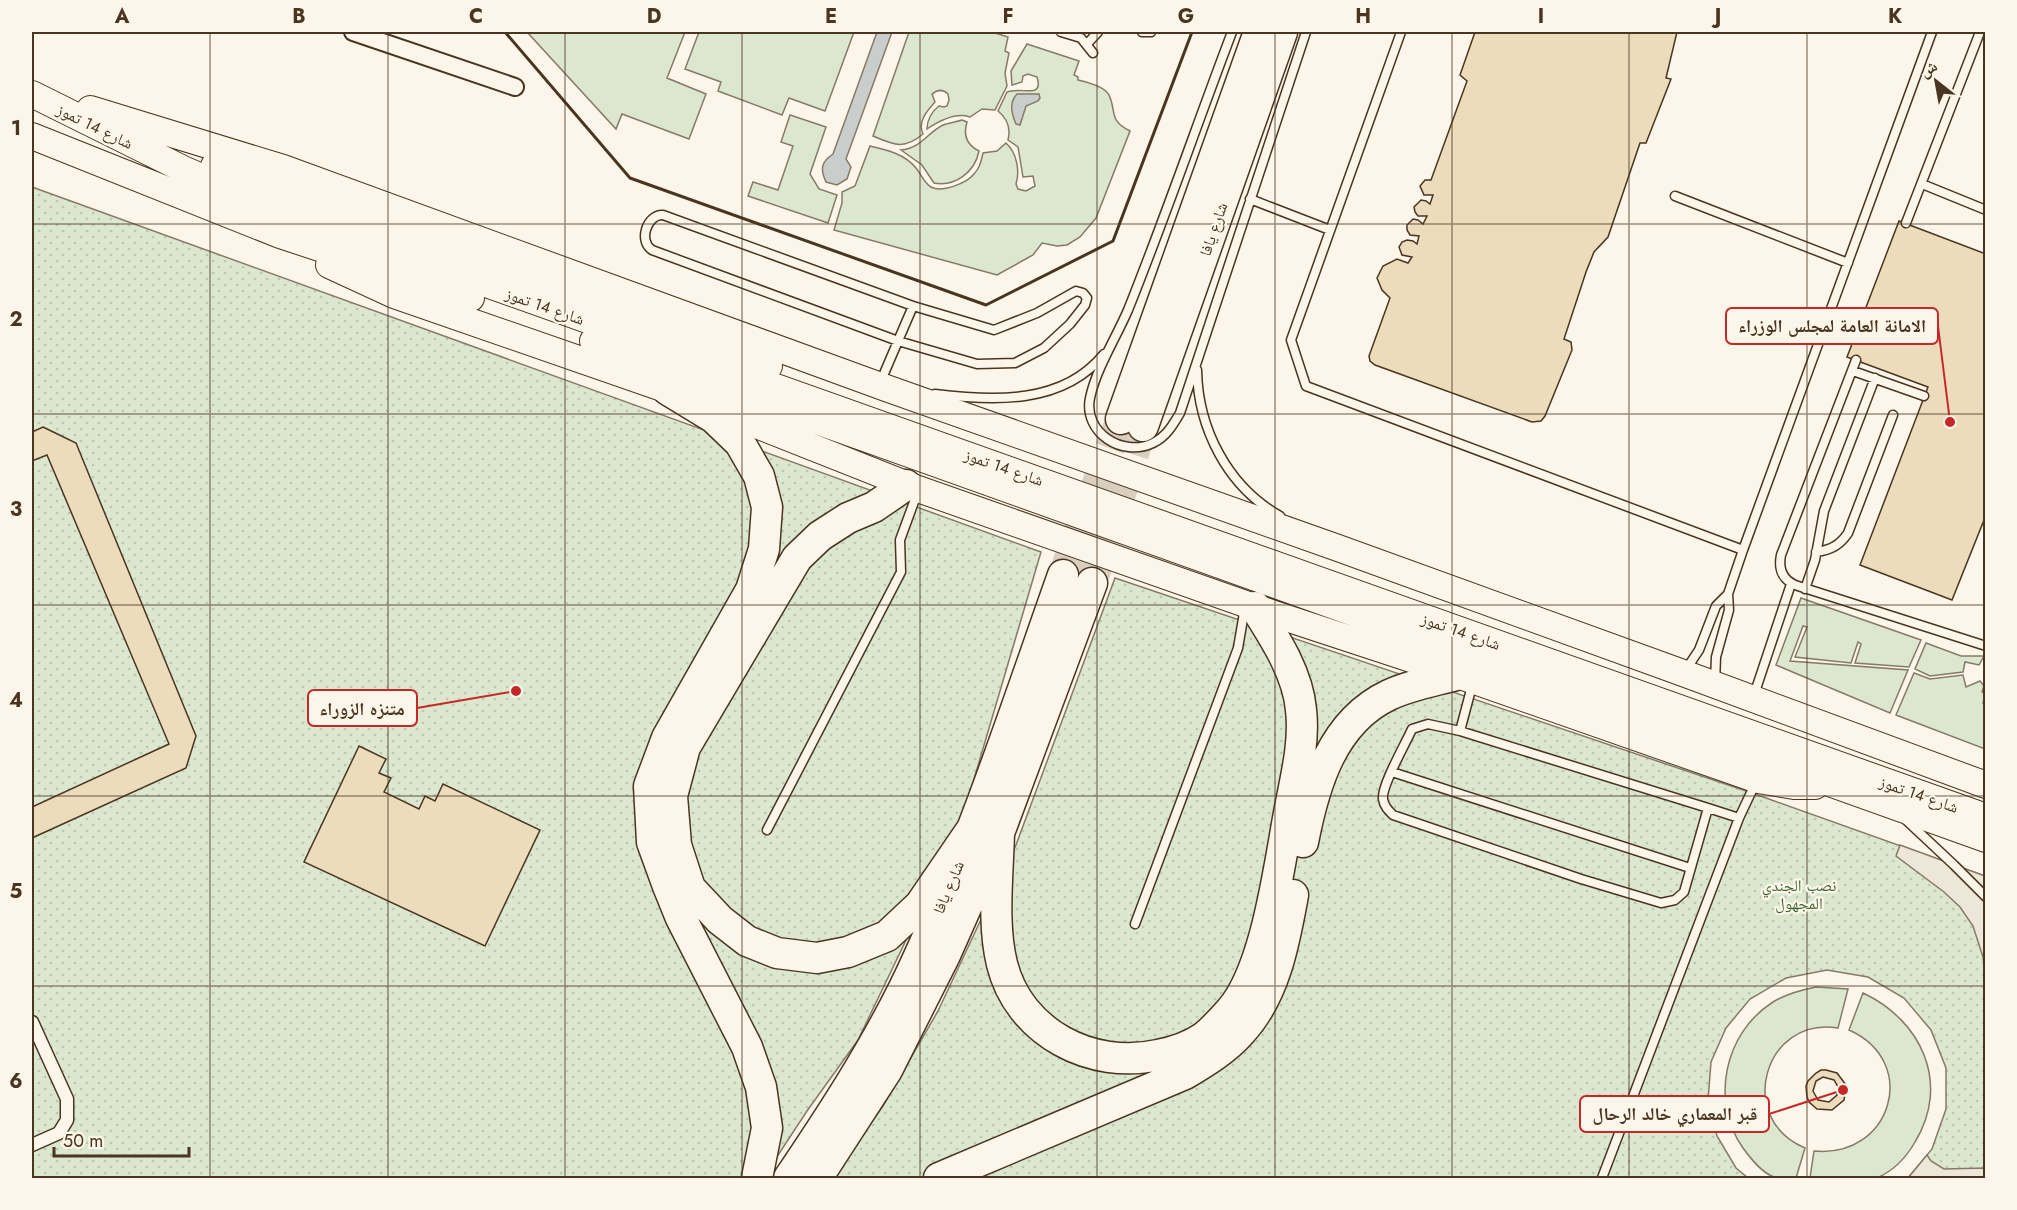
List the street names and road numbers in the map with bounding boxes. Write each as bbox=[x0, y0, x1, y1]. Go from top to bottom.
street label: شارع 14 تموز bbox=[52, 98, 137, 155]
street label: شارع يافا bbox=[1194, 199, 1233, 259]
street label: شارع 14 تموز bbox=[501, 282, 587, 331]
street label: شارع 14 تموز bbox=[960, 443, 1046, 492]
street label: شارع 14 تموز bbox=[1417, 607, 1503, 656]
street label: شارع 14 تموز bbox=[1875, 770, 1961, 819]
street label: شارع يافا bbox=[927, 857, 970, 917]

